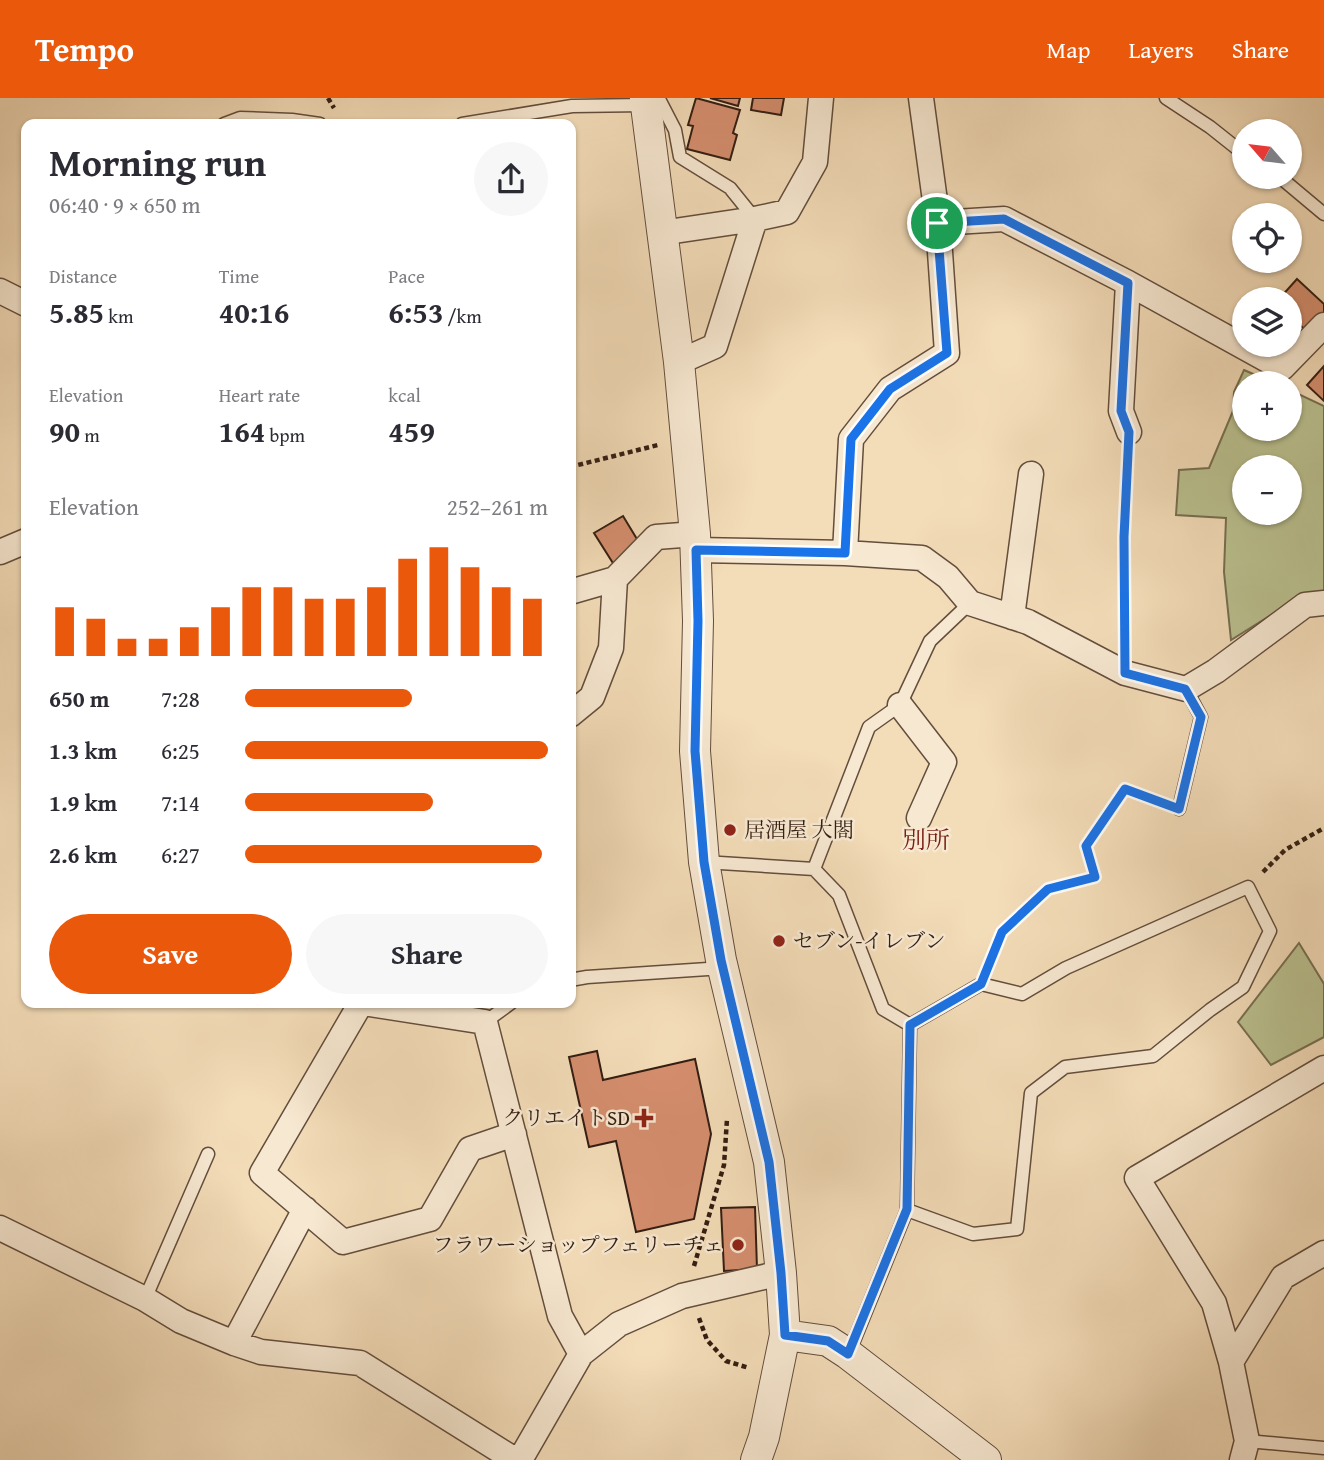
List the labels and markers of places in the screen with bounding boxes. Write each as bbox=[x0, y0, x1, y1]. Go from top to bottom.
pin bbox=[907, 193, 967, 253]
place label: 居酒屋 大閤 bbox=[744, 814, 854, 845]
marker: 居酒屋 大閤 bbox=[722, 822, 738, 838]
place label: セブン-イレブン bbox=[793, 925, 946, 956]
marker: セブン-イレブン bbox=[771, 933, 787, 949]
place label: クリエイトSD bbox=[502, 1102, 630, 1133]
marker: クリエイトSD bbox=[636, 1110, 652, 1126]
place label: フラワーショップフェリーチェ bbox=[433, 1229, 724, 1260]
marker: フラワーショップフェリーチェ bbox=[730, 1237, 746, 1253]

